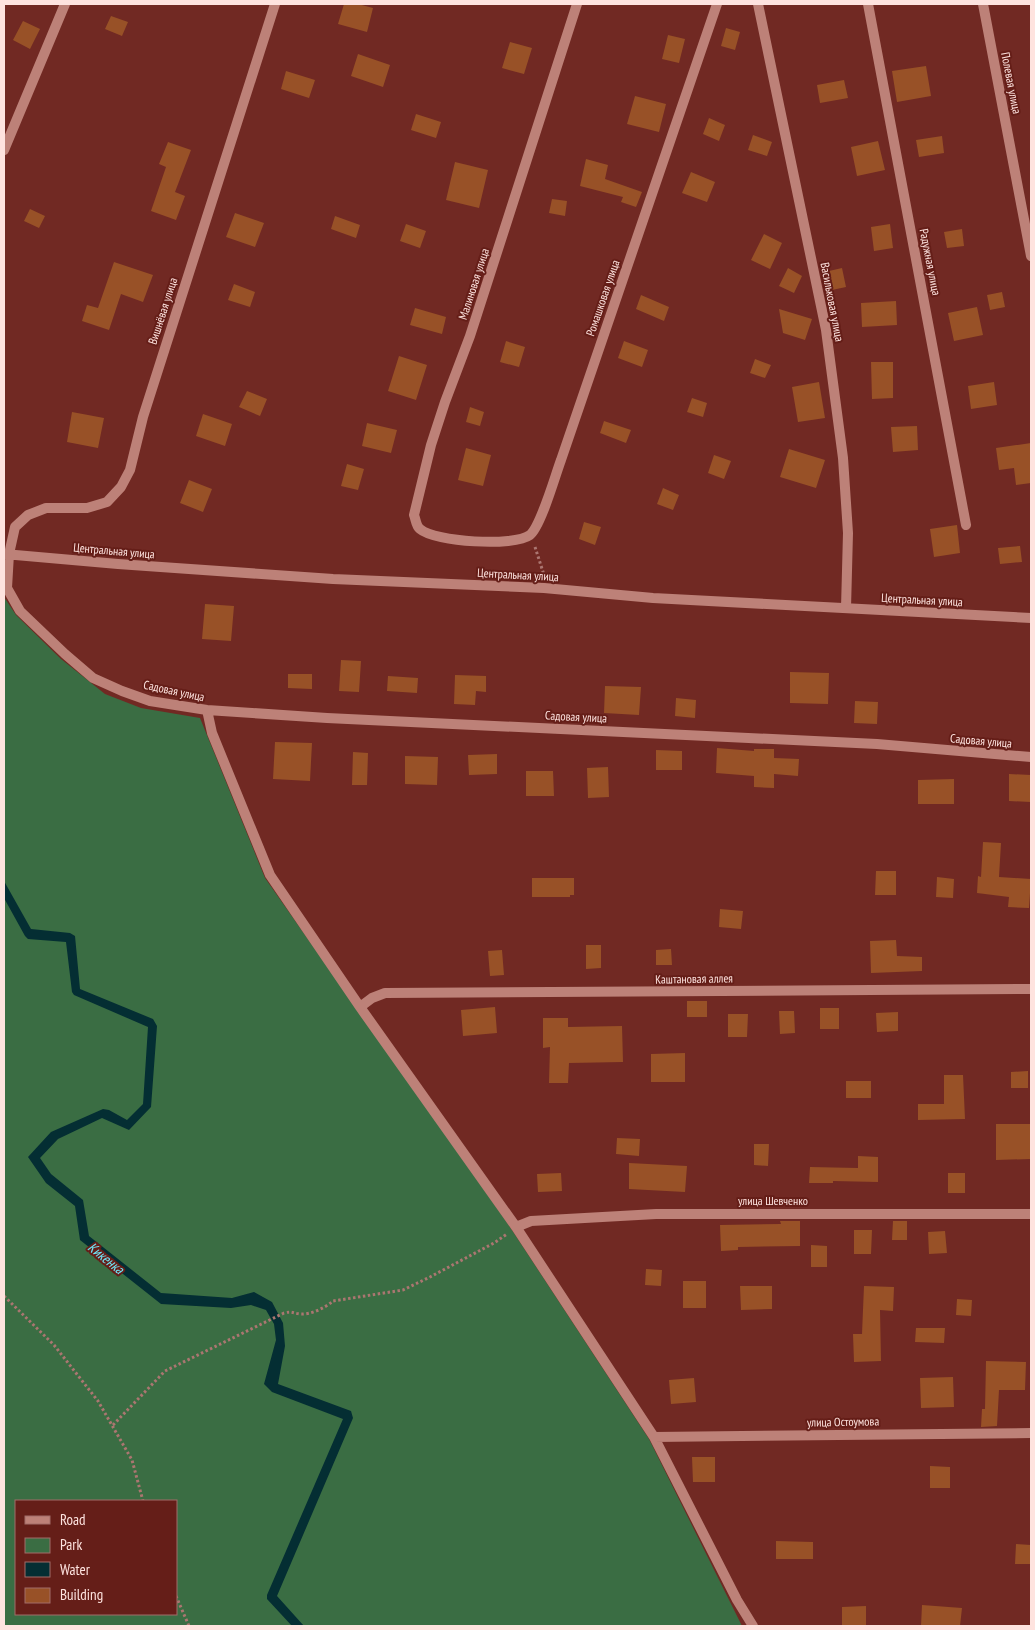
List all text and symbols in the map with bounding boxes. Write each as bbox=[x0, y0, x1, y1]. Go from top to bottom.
street label: Полевая улица bbox=[998, 51, 1025, 115]
street label: Радужная улица bbox=[917, 227, 944, 297]
street label: Малиновая улица bbox=[455, 246, 492, 322]
street label: Ромашковая улица bbox=[582, 258, 623, 338]
street label: Васильковая улица bbox=[817, 261, 848, 343]
street label: Вишнёвая улица bbox=[145, 275, 180, 346]
street label: Центральная улица bbox=[73, 539, 156, 562]
street label: Центральная улица bbox=[477, 565, 559, 584]
street label: Центральная улица bbox=[881, 590, 963, 609]
street label: Садовая улица bbox=[142, 677, 206, 704]
street label: Садовая улица bbox=[545, 707, 608, 726]
street label: Садовая улица bbox=[949, 730, 1013, 751]
street label: Каштановая аллея bbox=[655, 970, 733, 987]
street label: улица Шевченко bbox=[738, 1193, 808, 1208]
water label: Кикенка bbox=[84, 1238, 129, 1279]
street label: улица Остоумова bbox=[807, 1413, 879, 1430]
legend bbox=[15, 1500, 178, 1615]
text: Road bbox=[60, 1510, 86, 1529]
text: Park bbox=[60, 1535, 82, 1554]
text: Water bbox=[60, 1560, 91, 1579]
text: Building bbox=[60, 1585, 103, 1604]

